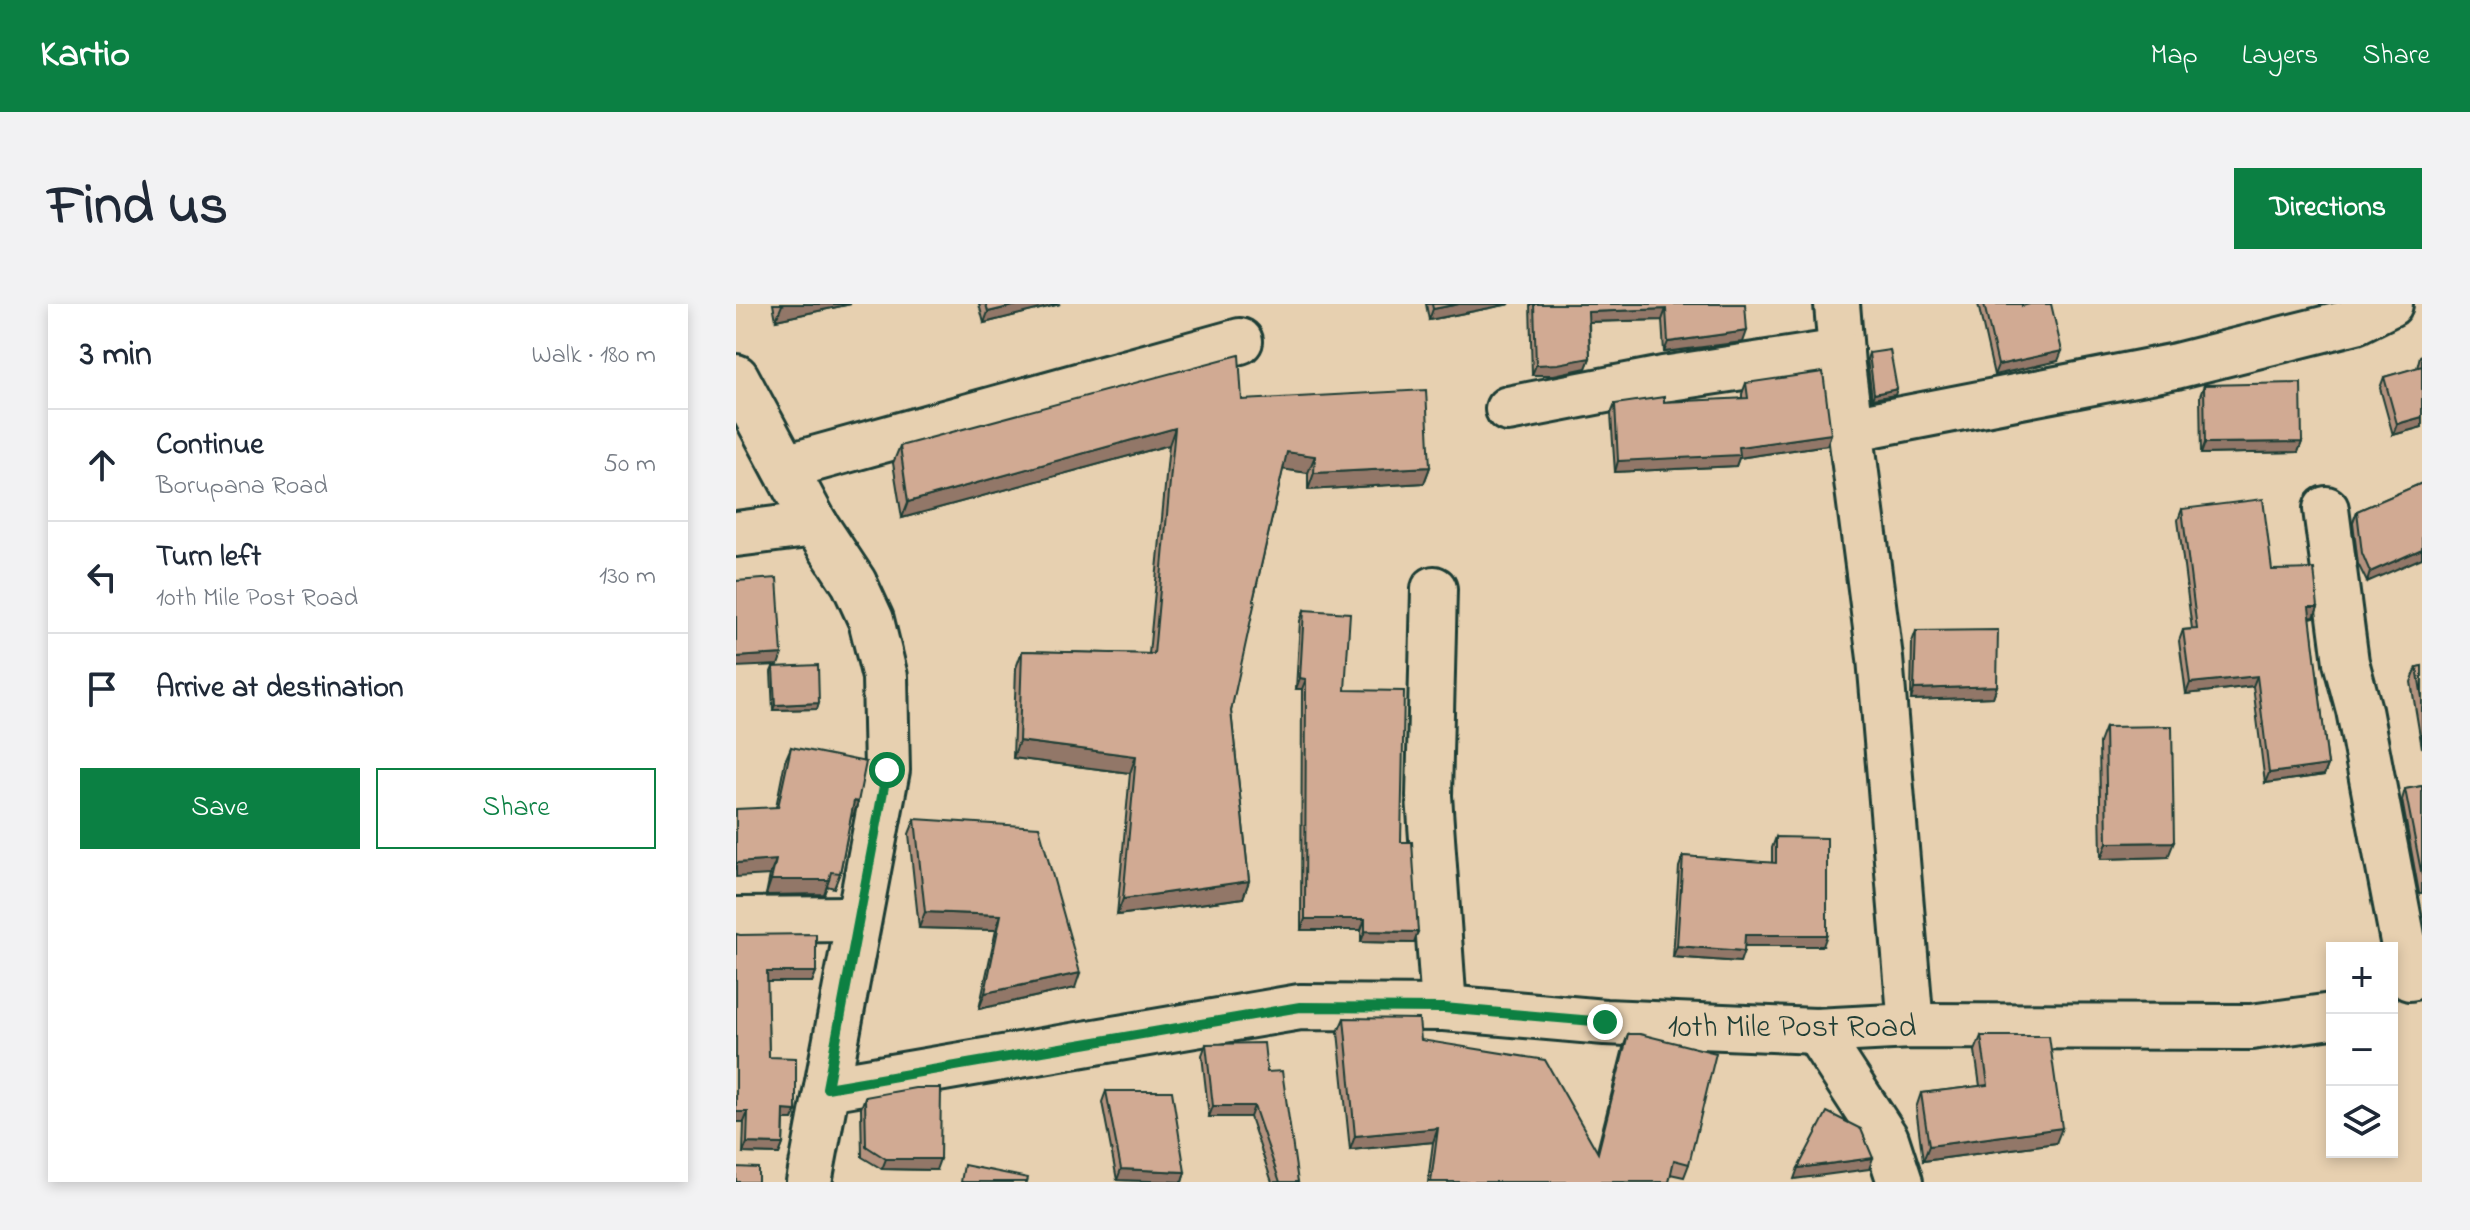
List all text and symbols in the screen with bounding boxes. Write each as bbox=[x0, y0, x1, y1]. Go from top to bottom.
text: Kartio bbox=[40, 28, 130, 84]
text: Map bbox=[2150, 36, 2198, 77]
text: Layers bbox=[2242, 36, 2318, 77]
text: Share bbox=[2362, 36, 2430, 77]
text: Find us bbox=[48, 168, 228, 249]
button: Directions bbox=[2234, 168, 2422, 249]
text: 3 min bbox=[80, 331, 152, 381]
text: Walk · 180 m bbox=[532, 337, 656, 375]
text: Continue bbox=[156, 424, 264, 468]
icon: ahead bbox=[80, 443, 124, 487]
text: 50 m bbox=[603, 446, 656, 484]
text: Borupana Road bbox=[156, 468, 328, 506]
text: Turn left bbox=[156, 536, 261, 580]
icon: left bbox=[80, 555, 124, 599]
text: 130 m bbox=[599, 558, 656, 596]
text: 10th Mile Post Road bbox=[156, 580, 358, 618]
icon: arrive bbox=[80, 667, 124, 711]
text: Arrive at destination bbox=[156, 667, 404, 711]
route start bbox=[869, 752, 905, 788]
button: Save bbox=[80, 768, 360, 849]
button: Share bbox=[376, 768, 656, 849]
map controls bbox=[2326, 942, 2398, 1158]
button: + bbox=[2326, 942, 2398, 1014]
route end bbox=[1587, 1004, 1623, 1040]
street label: 10th Mile Post Road bbox=[1668, 1005, 1916, 1052]
button: − bbox=[2326, 1014, 2398, 1086]
button: layers bbox=[2326, 1086, 2398, 1158]

